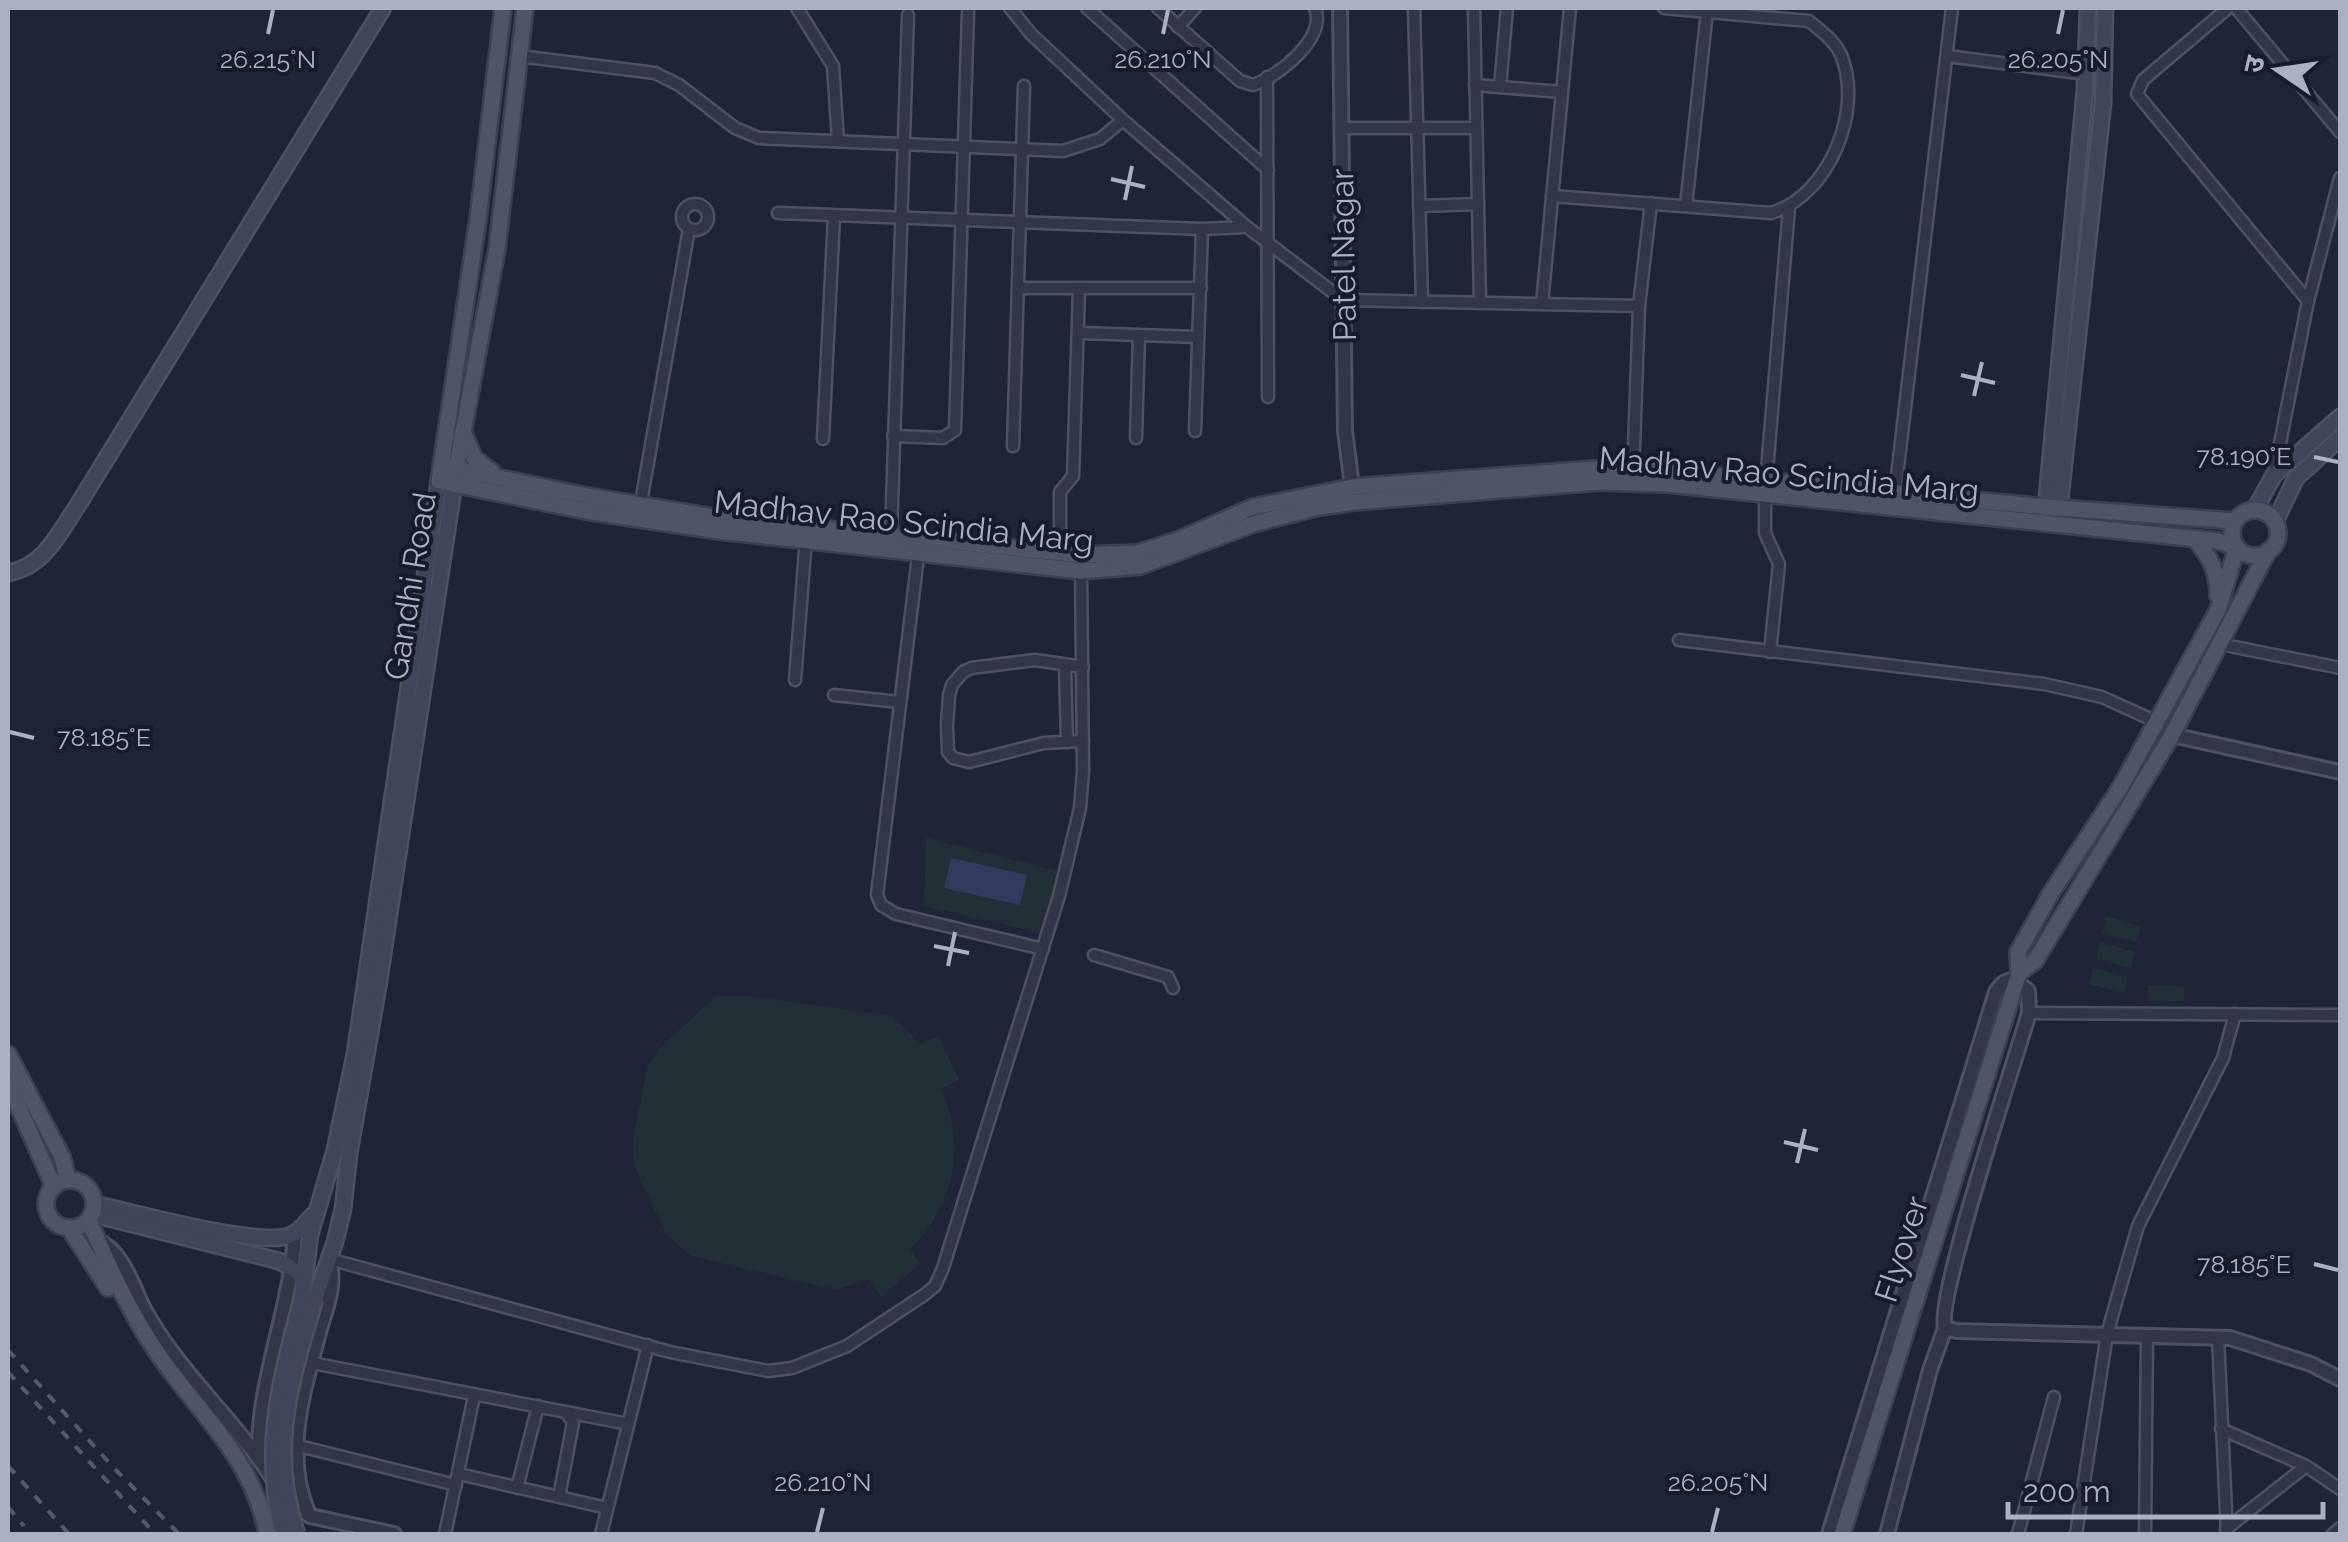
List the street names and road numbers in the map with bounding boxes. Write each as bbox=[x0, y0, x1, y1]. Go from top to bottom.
street label: Patel Nagar bbox=[1323, 168, 1363, 342]
street label: Madhav Rao Scindia Marg bbox=[1597, 439, 1981, 509]
street label: Madhav Rao Scindia Marg bbox=[712, 483, 1096, 559]
street label: Gandhi Road bbox=[377, 490, 443, 682]
street label: Flyover bbox=[1867, 1192, 1935, 1306]

